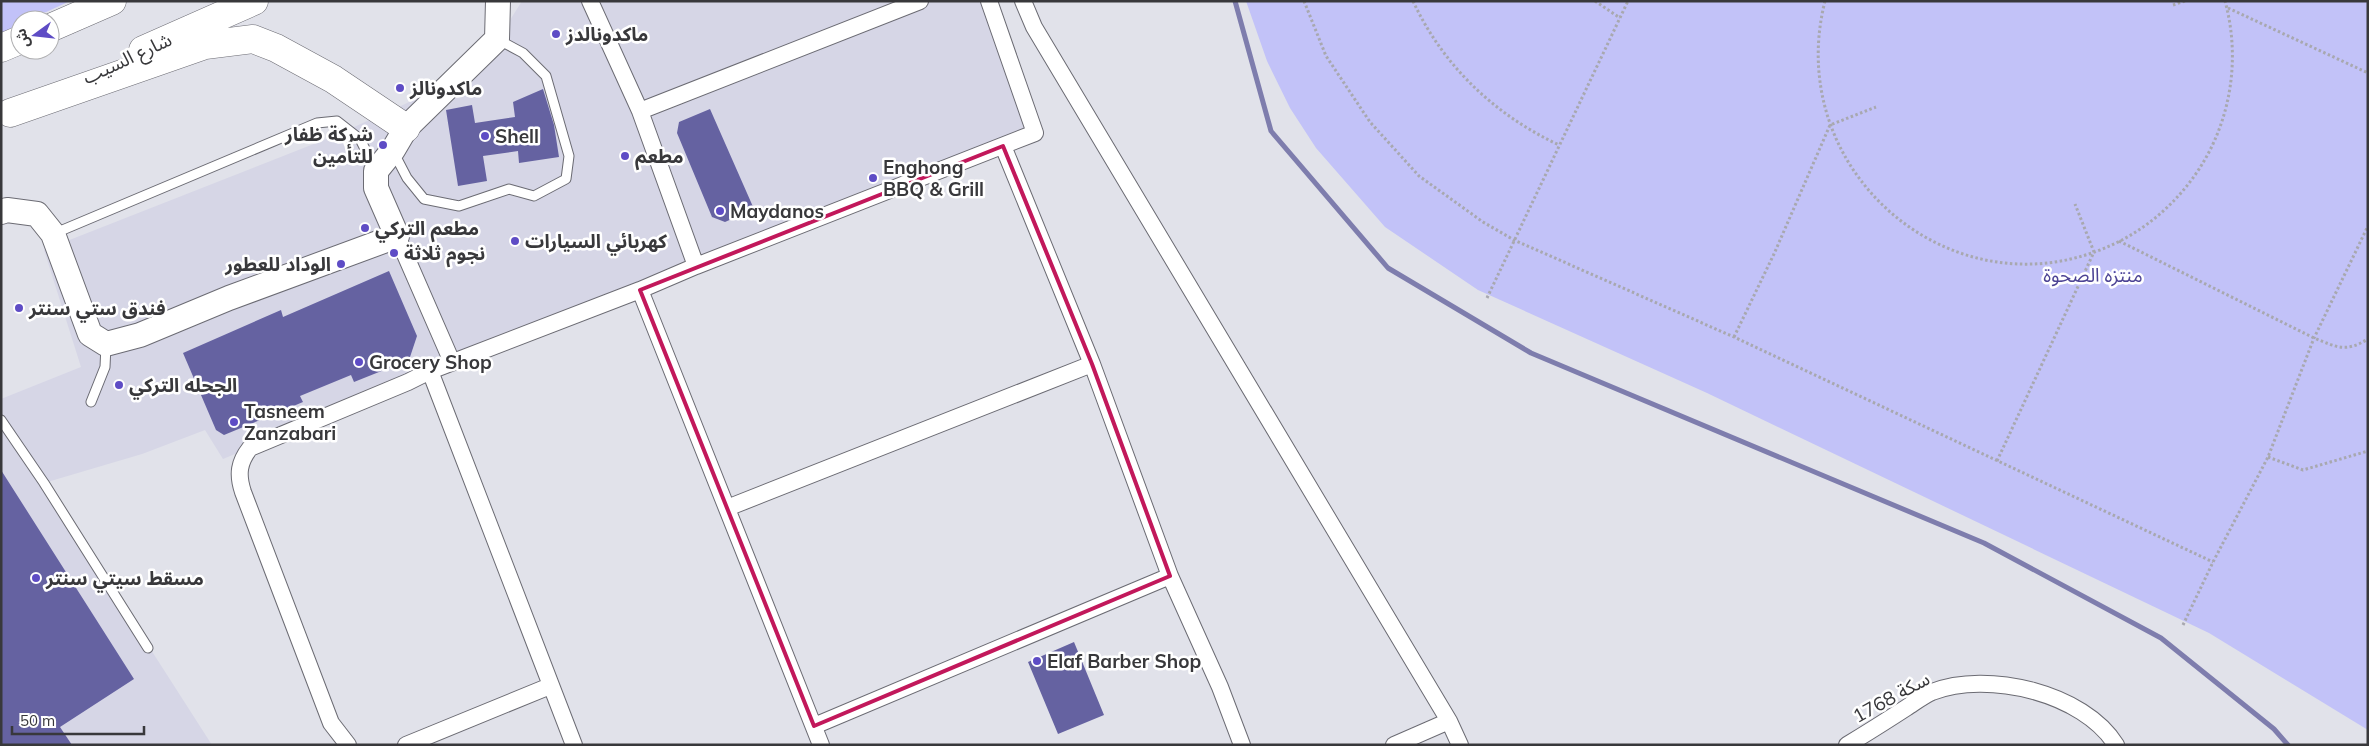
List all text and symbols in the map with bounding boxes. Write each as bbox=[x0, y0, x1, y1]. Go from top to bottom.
north arrow bbox=[10, 10, 60, 60]
place label: ماكدونالدز bbox=[565, 22, 648, 46]
text: ش bbox=[11, 27, 34, 50]
street label: شارع السيب bbox=[79, 27, 176, 91]
marker: ماكدونالدز bbox=[550, 28, 562, 40]
place label: ماكدونالز bbox=[409, 76, 482, 100]
marker: ماكدونالز bbox=[394, 82, 406, 94]
place label: شركة ظفار للتأمين bbox=[284, 122, 373, 168]
place label: Shell bbox=[495, 124, 539, 148]
marker: Shell bbox=[479, 130, 491, 142]
marker: شركة ظفار للتأمين bbox=[377, 139, 389, 151]
place label: مطعم bbox=[635, 144, 684, 171]
marker: مطعم bbox=[619, 150, 631, 162]
place label: Enghong BBQ & Grill bbox=[883, 155, 984, 201]
marker: Enghong BBQ & Grill bbox=[867, 172, 879, 184]
place label: Maydanos bbox=[730, 199, 824, 223]
marker: Maydanos bbox=[714, 205, 726, 217]
place label: مطعم التركي bbox=[375, 216, 479, 243]
marker: مطعم التركي bbox=[359, 222, 371, 234]
place label: كهربائي السيارات bbox=[525, 229, 667, 256]
marker: كهربائي السيارات bbox=[509, 235, 521, 247]
place label: نجوم ثلاثة bbox=[404, 241, 485, 268]
marker: نجوم ثلاثة bbox=[388, 247, 400, 259]
place label: الوداد للعطور bbox=[224, 252, 331, 276]
marker: الوداد للعطور bbox=[335, 258, 347, 270]
park label: منتزه الصحوة bbox=[2043, 263, 2143, 287]
place label: فندق ستي سنتر bbox=[28, 296, 166, 323]
marker: فندق ستي سنتر bbox=[13, 302, 25, 314]
place label: Grocery Shop bbox=[369, 350, 492, 374]
marker: Grocery Shop bbox=[353, 356, 365, 368]
place label: الجحله التركي bbox=[129, 373, 237, 400]
marker: الجحله التركي bbox=[113, 379, 125, 391]
place label: Tasneem Zanzabari bbox=[244, 399, 336, 445]
marker: Tasneem Zanzabari bbox=[228, 416, 240, 428]
place label: مسقط سيتي سنتر bbox=[45, 566, 204, 593]
marker: مسقط سيتي سنتر bbox=[30, 572, 42, 584]
place label: Elaf Barber Shop bbox=[1047, 649, 1201, 673]
marker: Elaf Barber Shop bbox=[1031, 655, 1043, 667]
street label: سكة 1768 bbox=[1848, 666, 1934, 728]
scale bar bbox=[12, 704, 145, 736]
text: 50 m bbox=[20, 711, 55, 730]

